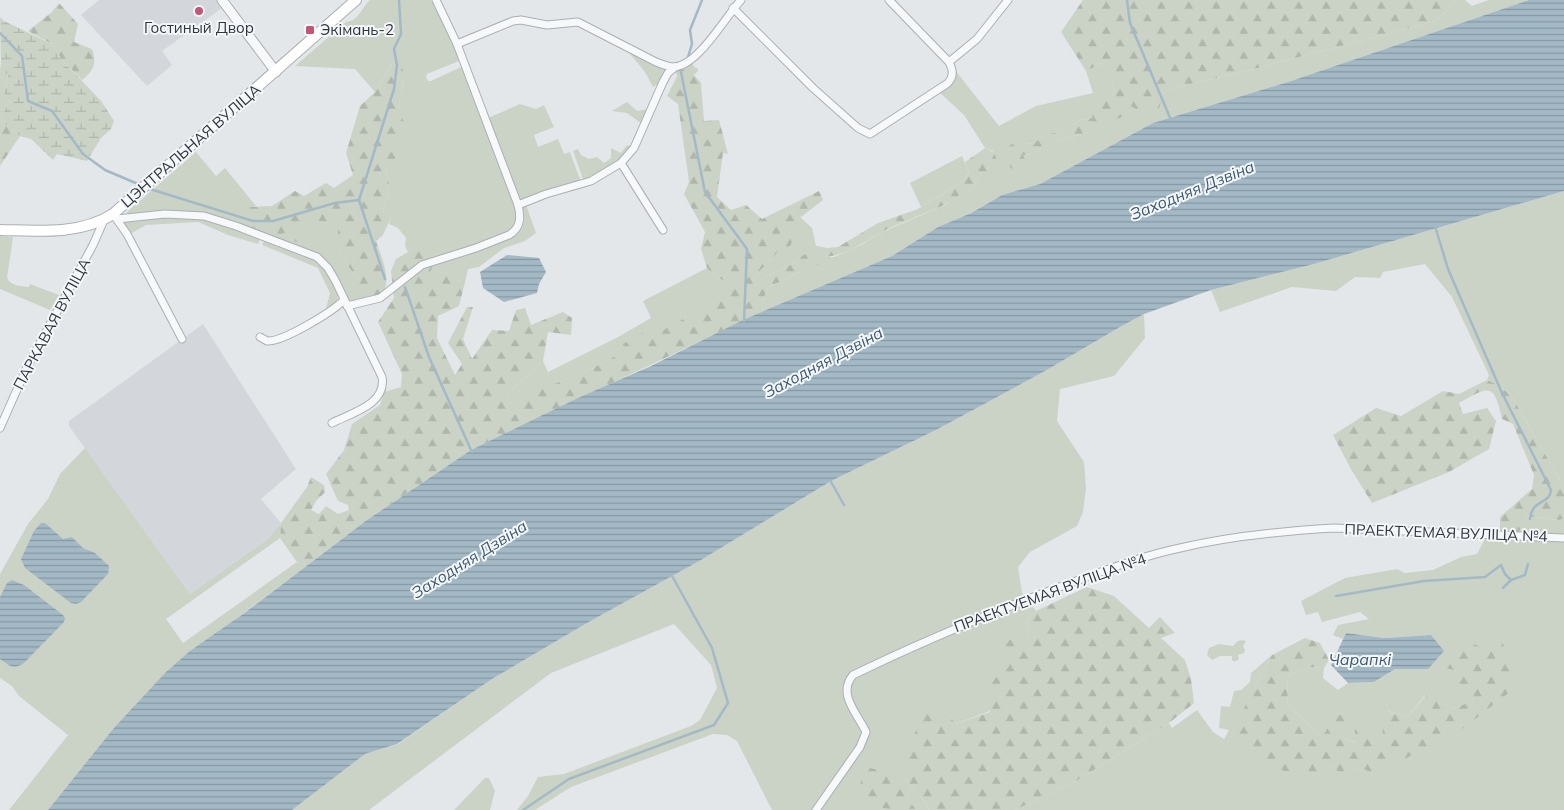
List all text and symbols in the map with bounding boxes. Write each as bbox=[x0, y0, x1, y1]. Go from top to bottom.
marker: Гостиный Двор bbox=[193, 5, 205, 17]
place label: Гостиный Двор bbox=[144, 18, 254, 37]
place label: Экімань-2 bbox=[320, 20, 394, 39]
marker: Экімань-2 bbox=[304, 24, 316, 36]
street label: ЦЭНТРАЛЬНАЯ ВУЛІЦА bbox=[117, 80, 264, 212]
water label: Заходняя Дзвіна bbox=[1127, 156, 1257, 224]
street label: ПАРКАВАЯ ВУЛІЦА bbox=[9, 255, 94, 393]
water label: Заходняя Дзвіна bbox=[760, 322, 886, 402]
water label: Заходняя Дзвіна bbox=[408, 515, 531, 603]
street label: ПРАЕКТУЕМАЯ ВУЛІЦА №4 bbox=[1344, 519, 1548, 546]
street label: ПРАЕКТУЕМАЯ ВУЛІЦА №4 bbox=[951, 549, 1148, 636]
water label: Чарапкі bbox=[1329, 649, 1391, 669]

